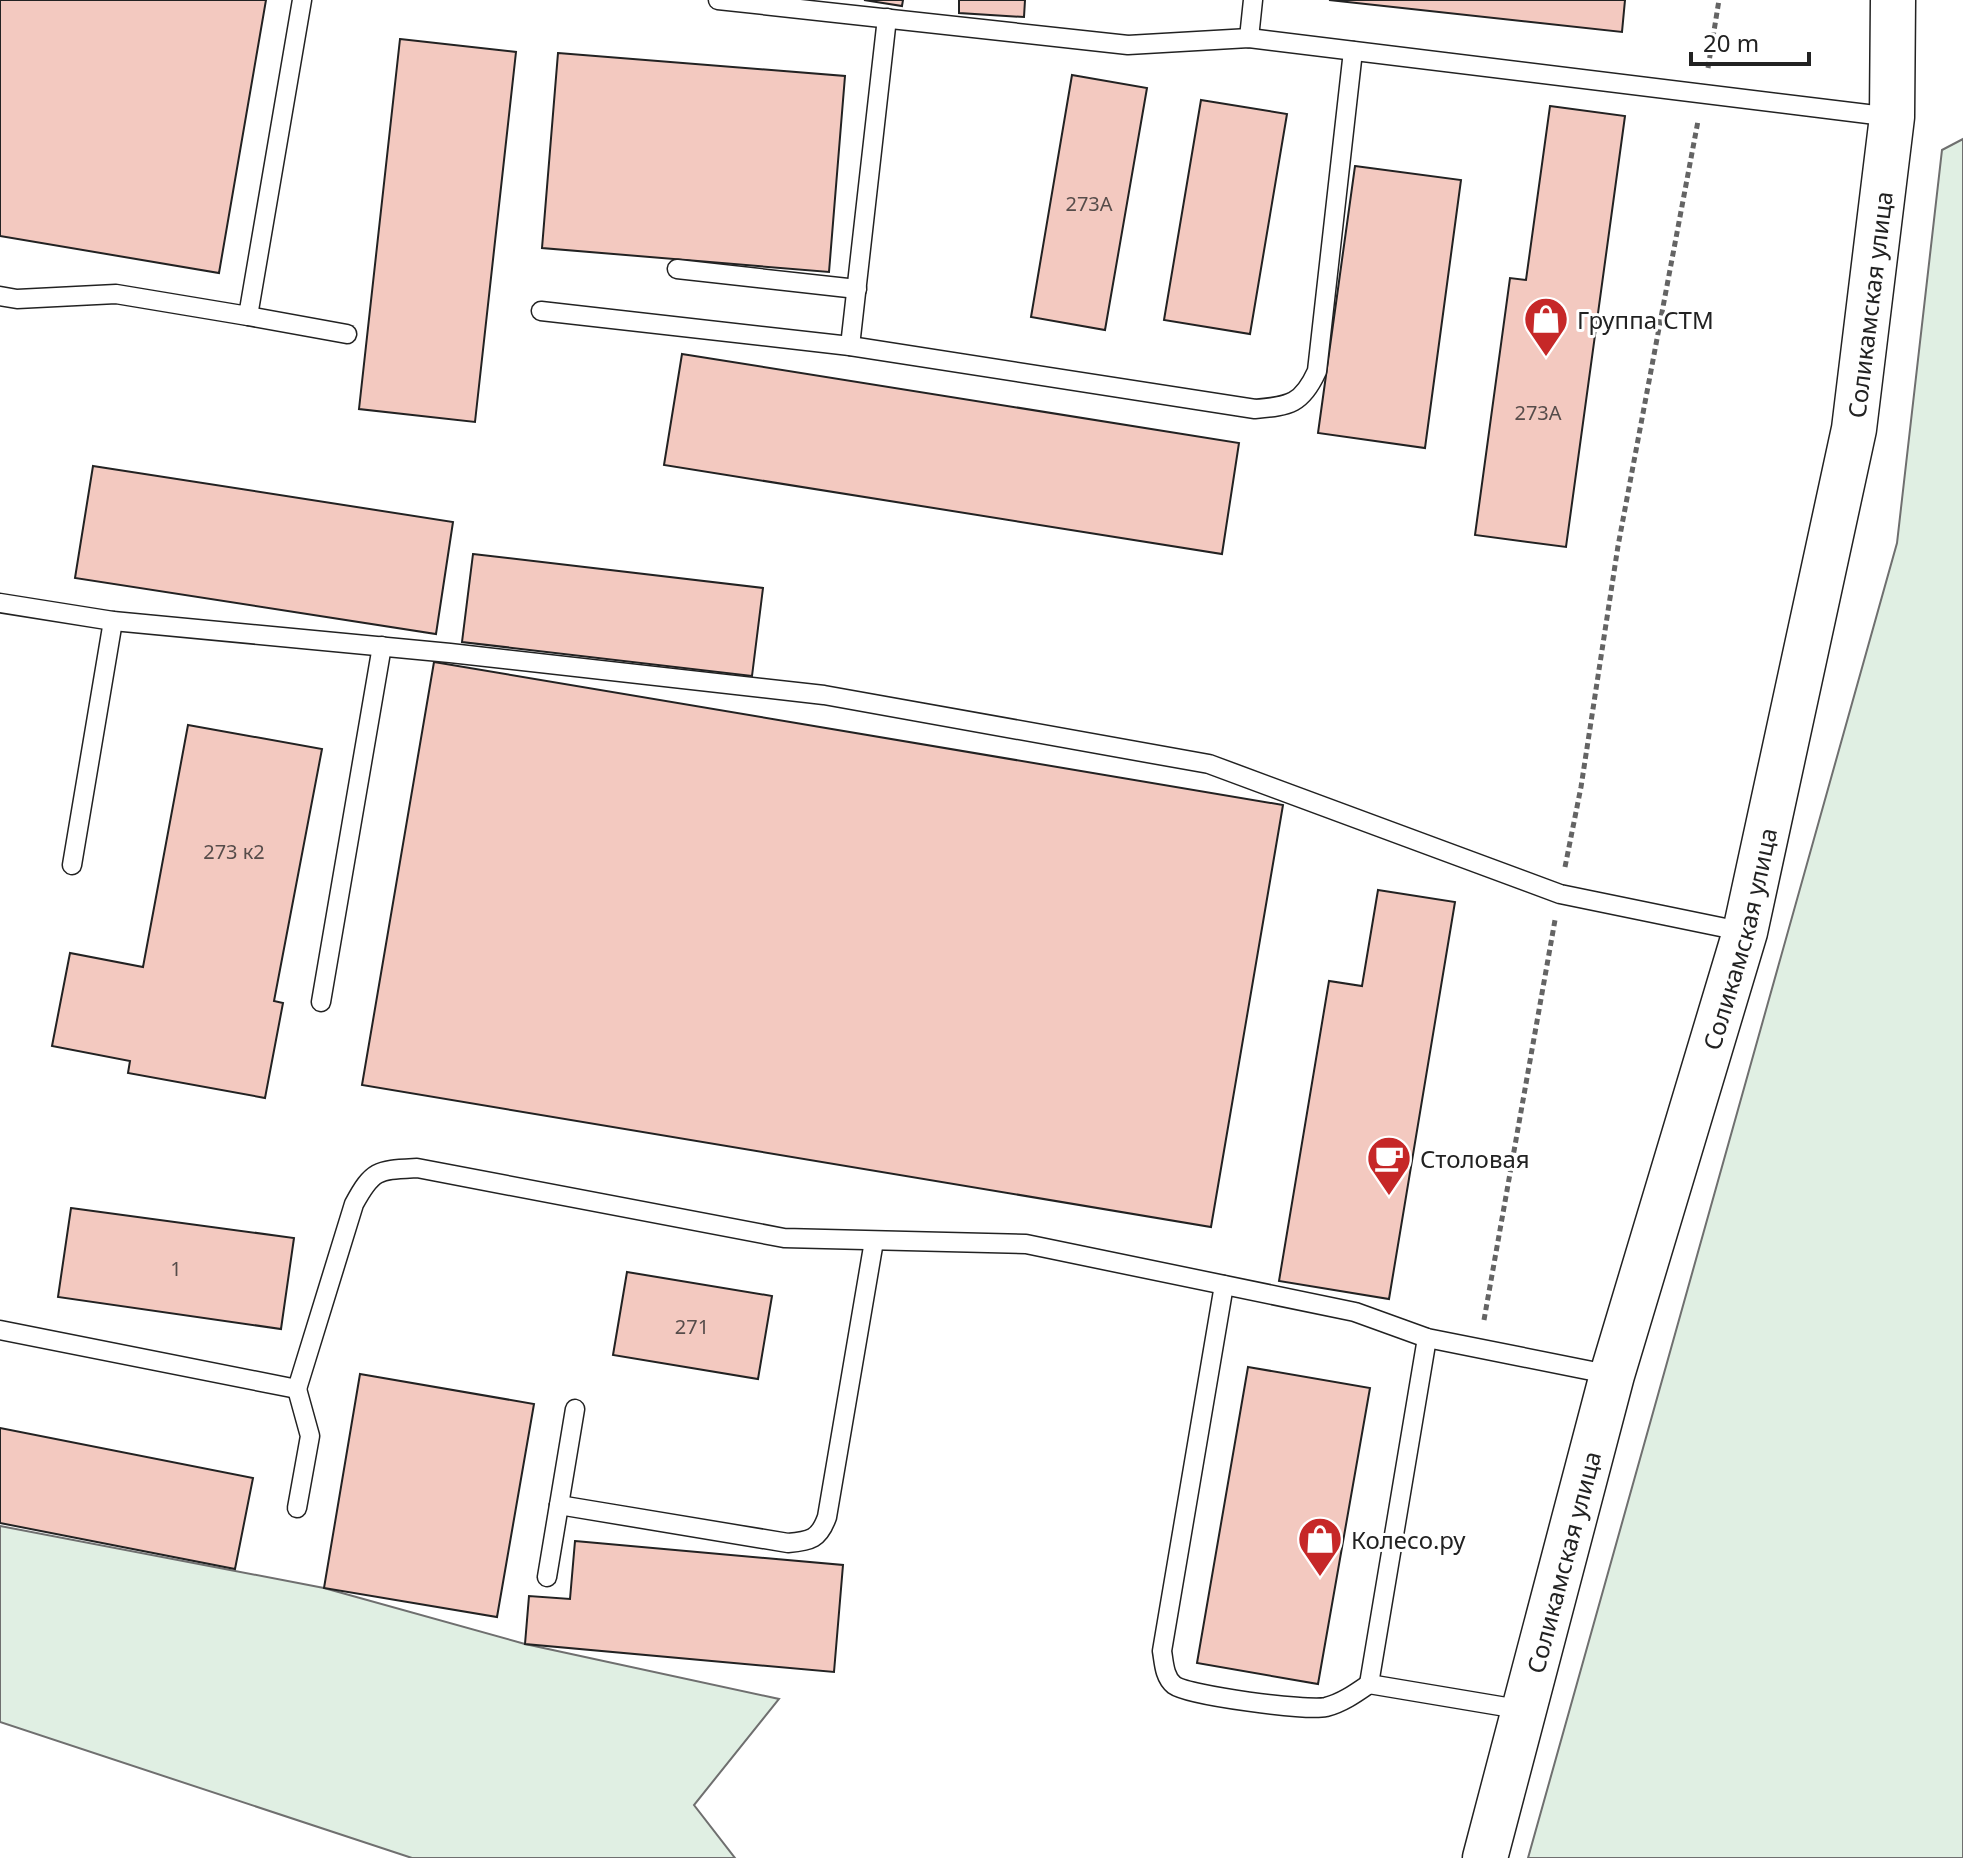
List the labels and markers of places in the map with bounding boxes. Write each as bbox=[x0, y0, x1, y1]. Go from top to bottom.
shop icon: Группа СТМ bbox=[1522, 295, 1570, 358]
place label: Группа СТМ bbox=[1577, 303, 1714, 336]
cafe icon: Столовая bbox=[1365, 1134, 1413, 1197]
place label: Столовая bbox=[1420, 1142, 1530, 1175]
shop icon: Колесо.ру bbox=[1296, 1515, 1344, 1578]
place label: Колесо.ру bbox=[1351, 1523, 1466, 1556]

